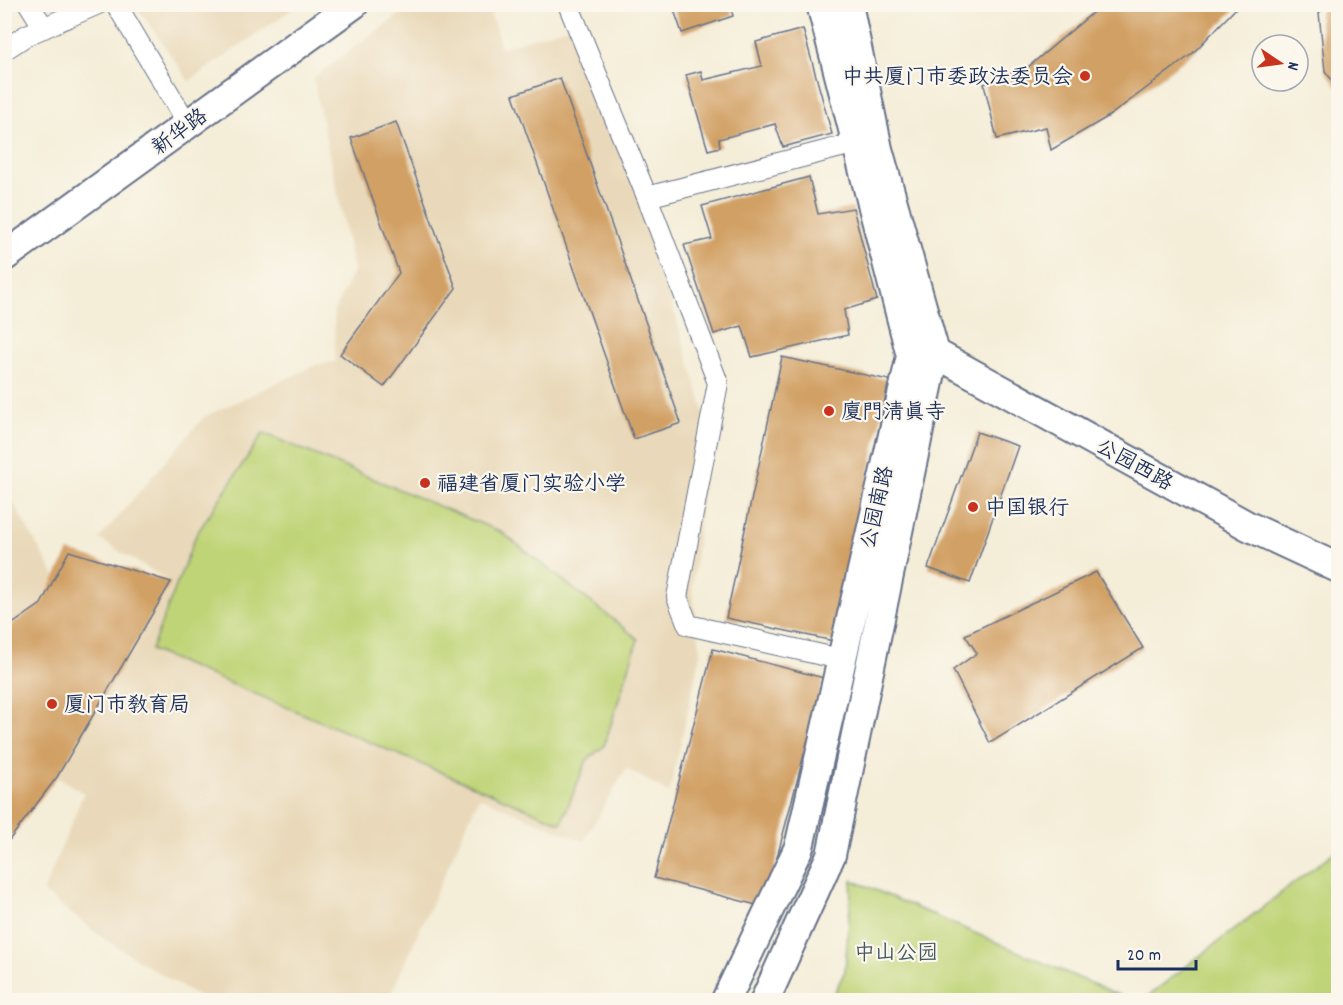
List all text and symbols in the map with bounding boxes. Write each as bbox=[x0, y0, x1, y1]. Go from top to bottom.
north arrow bbox=[1250, 33, 1310, 93]
text: N bbox=[1280, 59, 1304, 72]
place label: 中共厦门市委政法委员会 bbox=[842, 64, 1073, 94]
marker: 中共厦门市委政法委员会 bbox=[1078, 69, 1092, 83]
street label: 新华路 bbox=[146, 103, 215, 164]
place label: 廈門清真寺 bbox=[841, 399, 946, 429]
marker: 廈門清真寺 bbox=[822, 404, 836, 418]
street label: 公园西路 bbox=[1090, 433, 1178, 500]
street label: 公园南路 bbox=[855, 463, 903, 552]
place label: 福建省厦门实验小学 bbox=[437, 471, 626, 501]
marker: 福建省厦门实验小学 bbox=[418, 476, 432, 490]
place label: 中国银行 bbox=[985, 495, 1069, 525]
marker: 中国银行 bbox=[966, 500, 980, 514]
place label: 厦门市教育局 bbox=[64, 692, 190, 722]
marker: 厦门市教育局 bbox=[45, 697, 59, 711]
scale bar bbox=[1118, 933, 1196, 971]
park label: 中山公园 bbox=[854, 940, 938, 970]
text: 20 m bbox=[1127, 944, 1161, 969]

